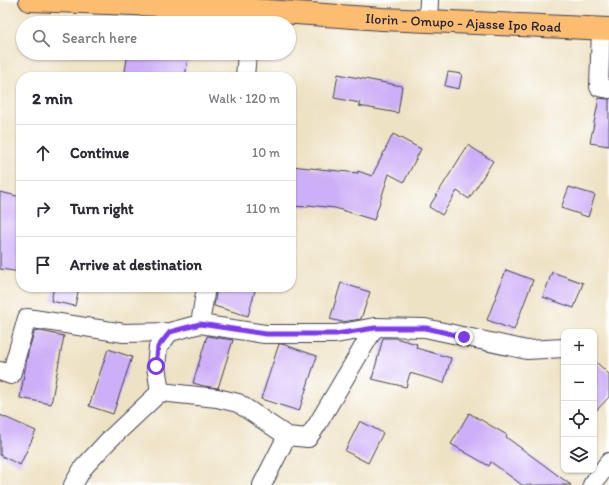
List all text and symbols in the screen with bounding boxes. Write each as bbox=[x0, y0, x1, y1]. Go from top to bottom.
street label: Ilorin - Omupo - Ajasse Ipo Road bbox=[365, 10, 562, 36]
search box bbox=[16, 16, 296, 60]
icon: search bbox=[30, 27, 52, 49]
text: Search here bbox=[62, 29, 137, 47]
text: 2 min bbox=[32, 88, 72, 108]
text: Walk · 120 m bbox=[209, 91, 280, 106]
icon: ahead bbox=[32, 142, 54, 164]
text: Continue bbox=[70, 144, 129, 162]
text: 10 m bbox=[252, 145, 280, 160]
icon: right bbox=[32, 198, 54, 220]
text: Turn right bbox=[70, 200, 134, 218]
text: 110 m bbox=[246, 201, 280, 216]
icon: arrive bbox=[32, 254, 54, 276]
text: Arrive at destination bbox=[70, 256, 202, 274]
route end bbox=[455, 328, 473, 346]
map controls bbox=[561, 329, 597, 473]
button: + bbox=[561, 329, 597, 365]
route start bbox=[147, 357, 165, 375]
button: − bbox=[561, 365, 597, 401]
button: locate bbox=[561, 401, 597, 437]
button: layers bbox=[561, 437, 597, 473]

